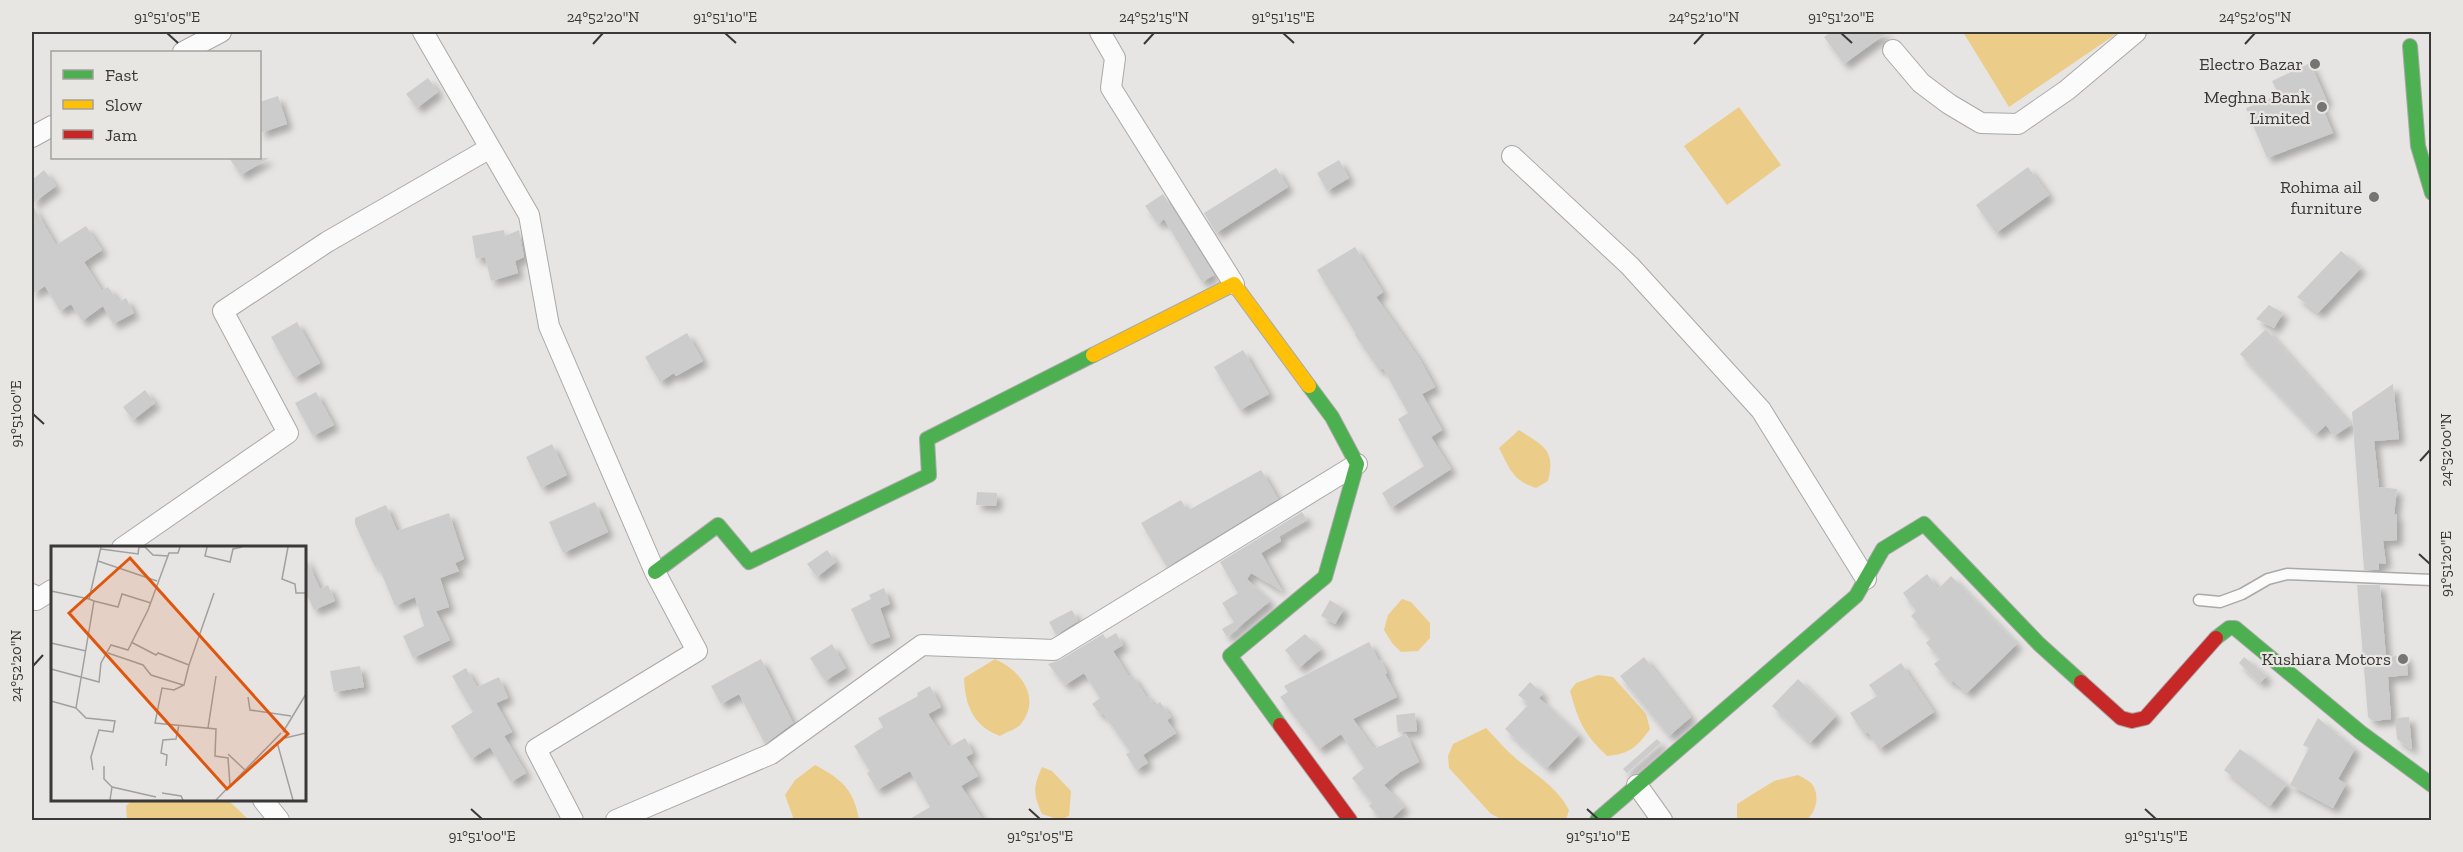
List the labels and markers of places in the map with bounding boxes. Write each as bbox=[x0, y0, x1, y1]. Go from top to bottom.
place label: Electro Bazar bbox=[2199, 53, 2303, 75]
marker: Electro Bazar bbox=[2308, 57, 2322, 71]
place label: Meghna Bank Limited bbox=[2204, 86, 2311, 129]
marker: Meghna Bank Limited bbox=[2315, 100, 2329, 114]
place label: Rohima ail furniture bbox=[2280, 176, 2362, 219]
marker: Rohima ail furniture bbox=[2367, 190, 2381, 204]
place label: Kushiara Motors bbox=[2261, 648, 2391, 670]
marker: Kushiara Motors bbox=[2396, 652, 2410, 666]

